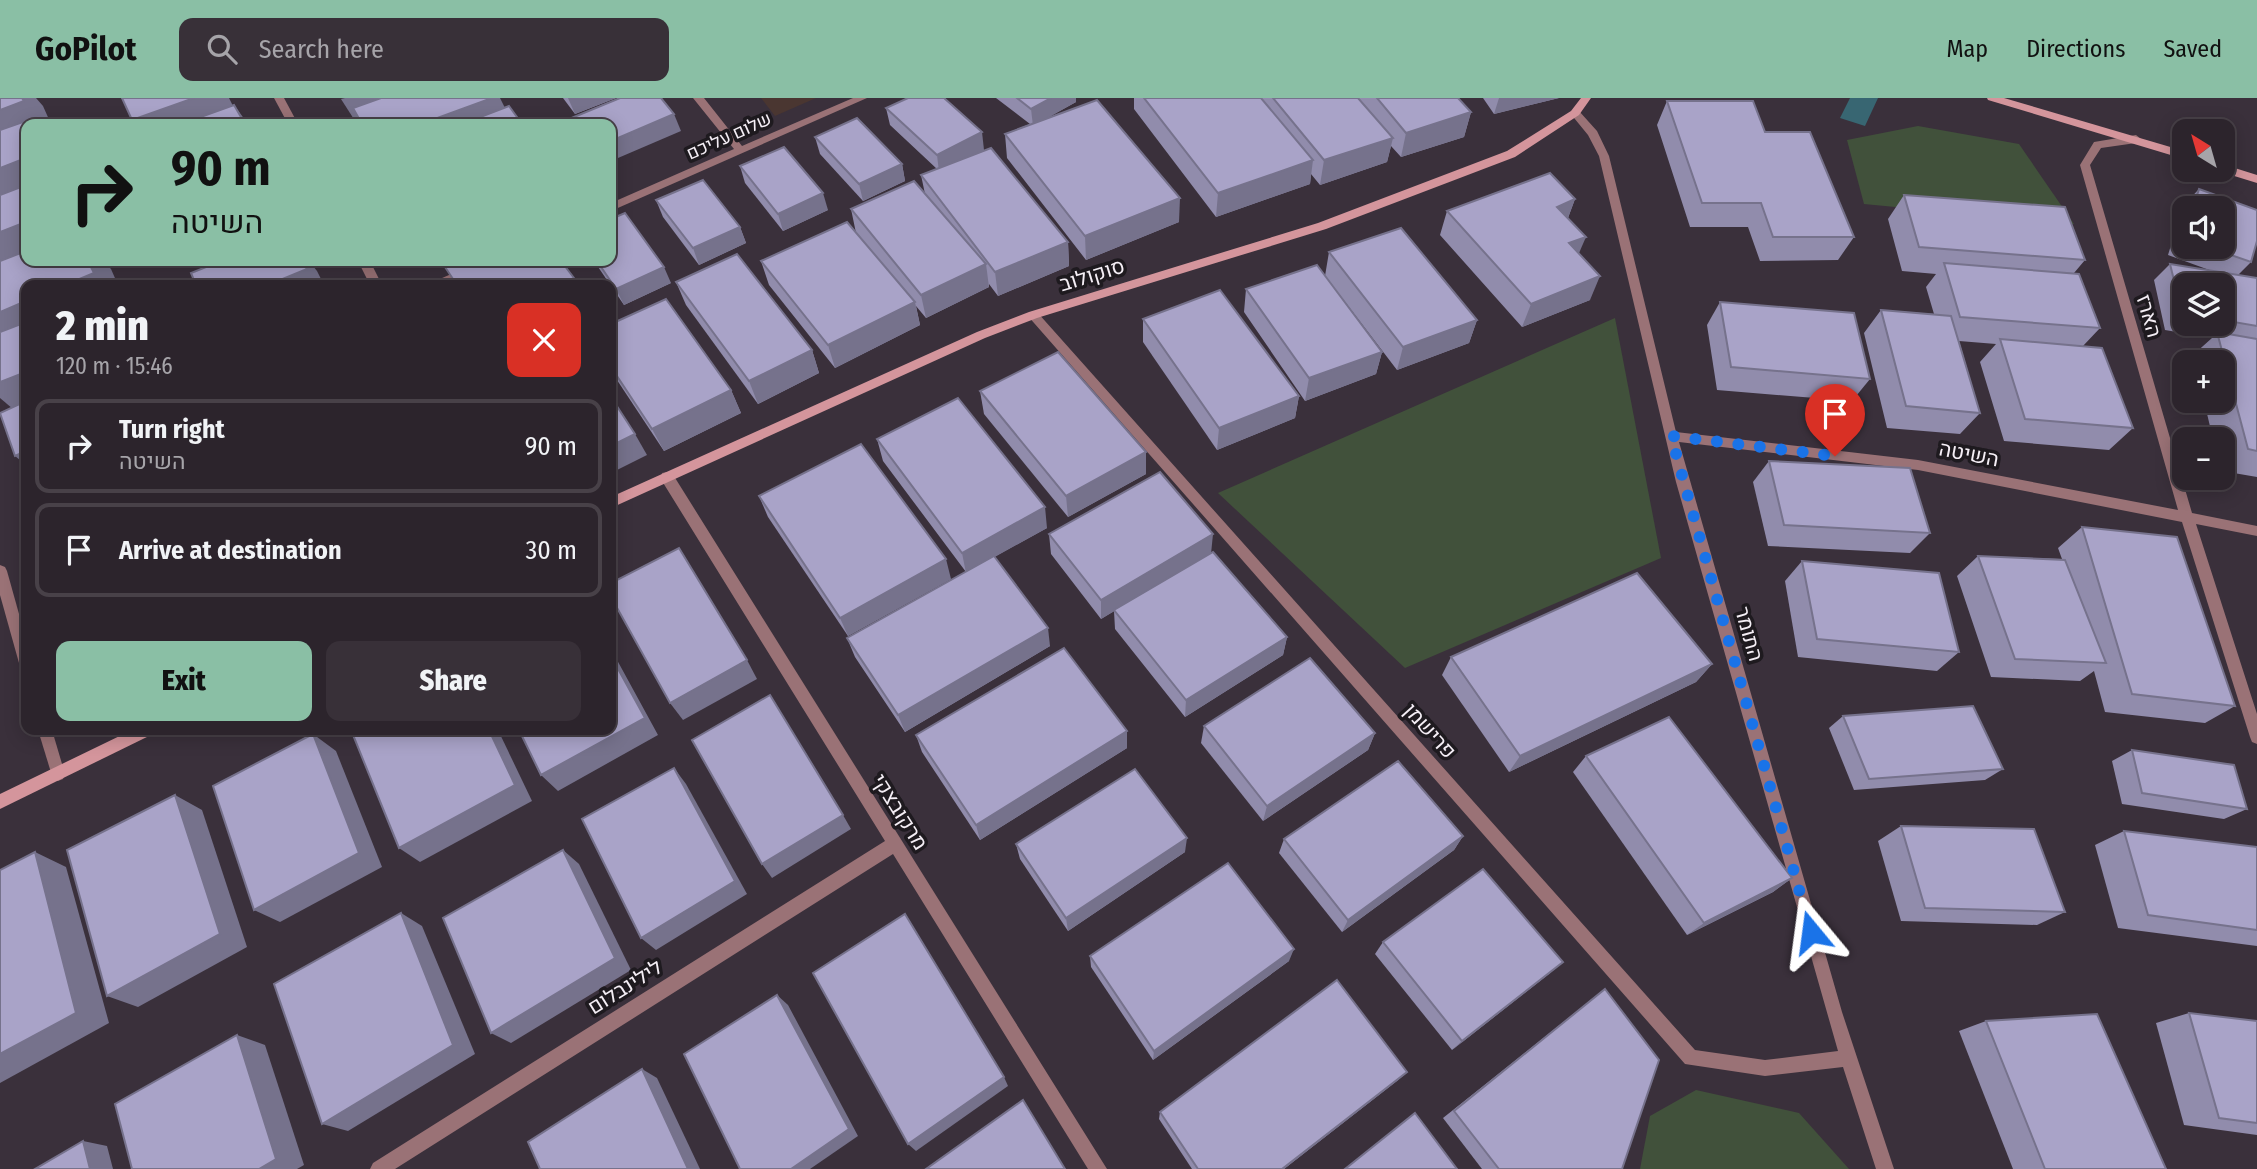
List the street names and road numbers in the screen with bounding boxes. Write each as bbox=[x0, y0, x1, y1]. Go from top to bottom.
street label: שלום עליכם bbox=[683, 108, 775, 164]
street label: סוקולוב bbox=[1056, 253, 1128, 297]
street label: הארז bbox=[2130, 291, 2168, 341]
street label: השיטה bbox=[1937, 435, 2001, 473]
street label: התומר bbox=[1729, 604, 1769, 664]
street label: פרישמן bbox=[1398, 698, 1462, 764]
street label: מרקובצקי bbox=[867, 769, 933, 855]
street label: לילינבלום bbox=[583, 954, 667, 1020]

